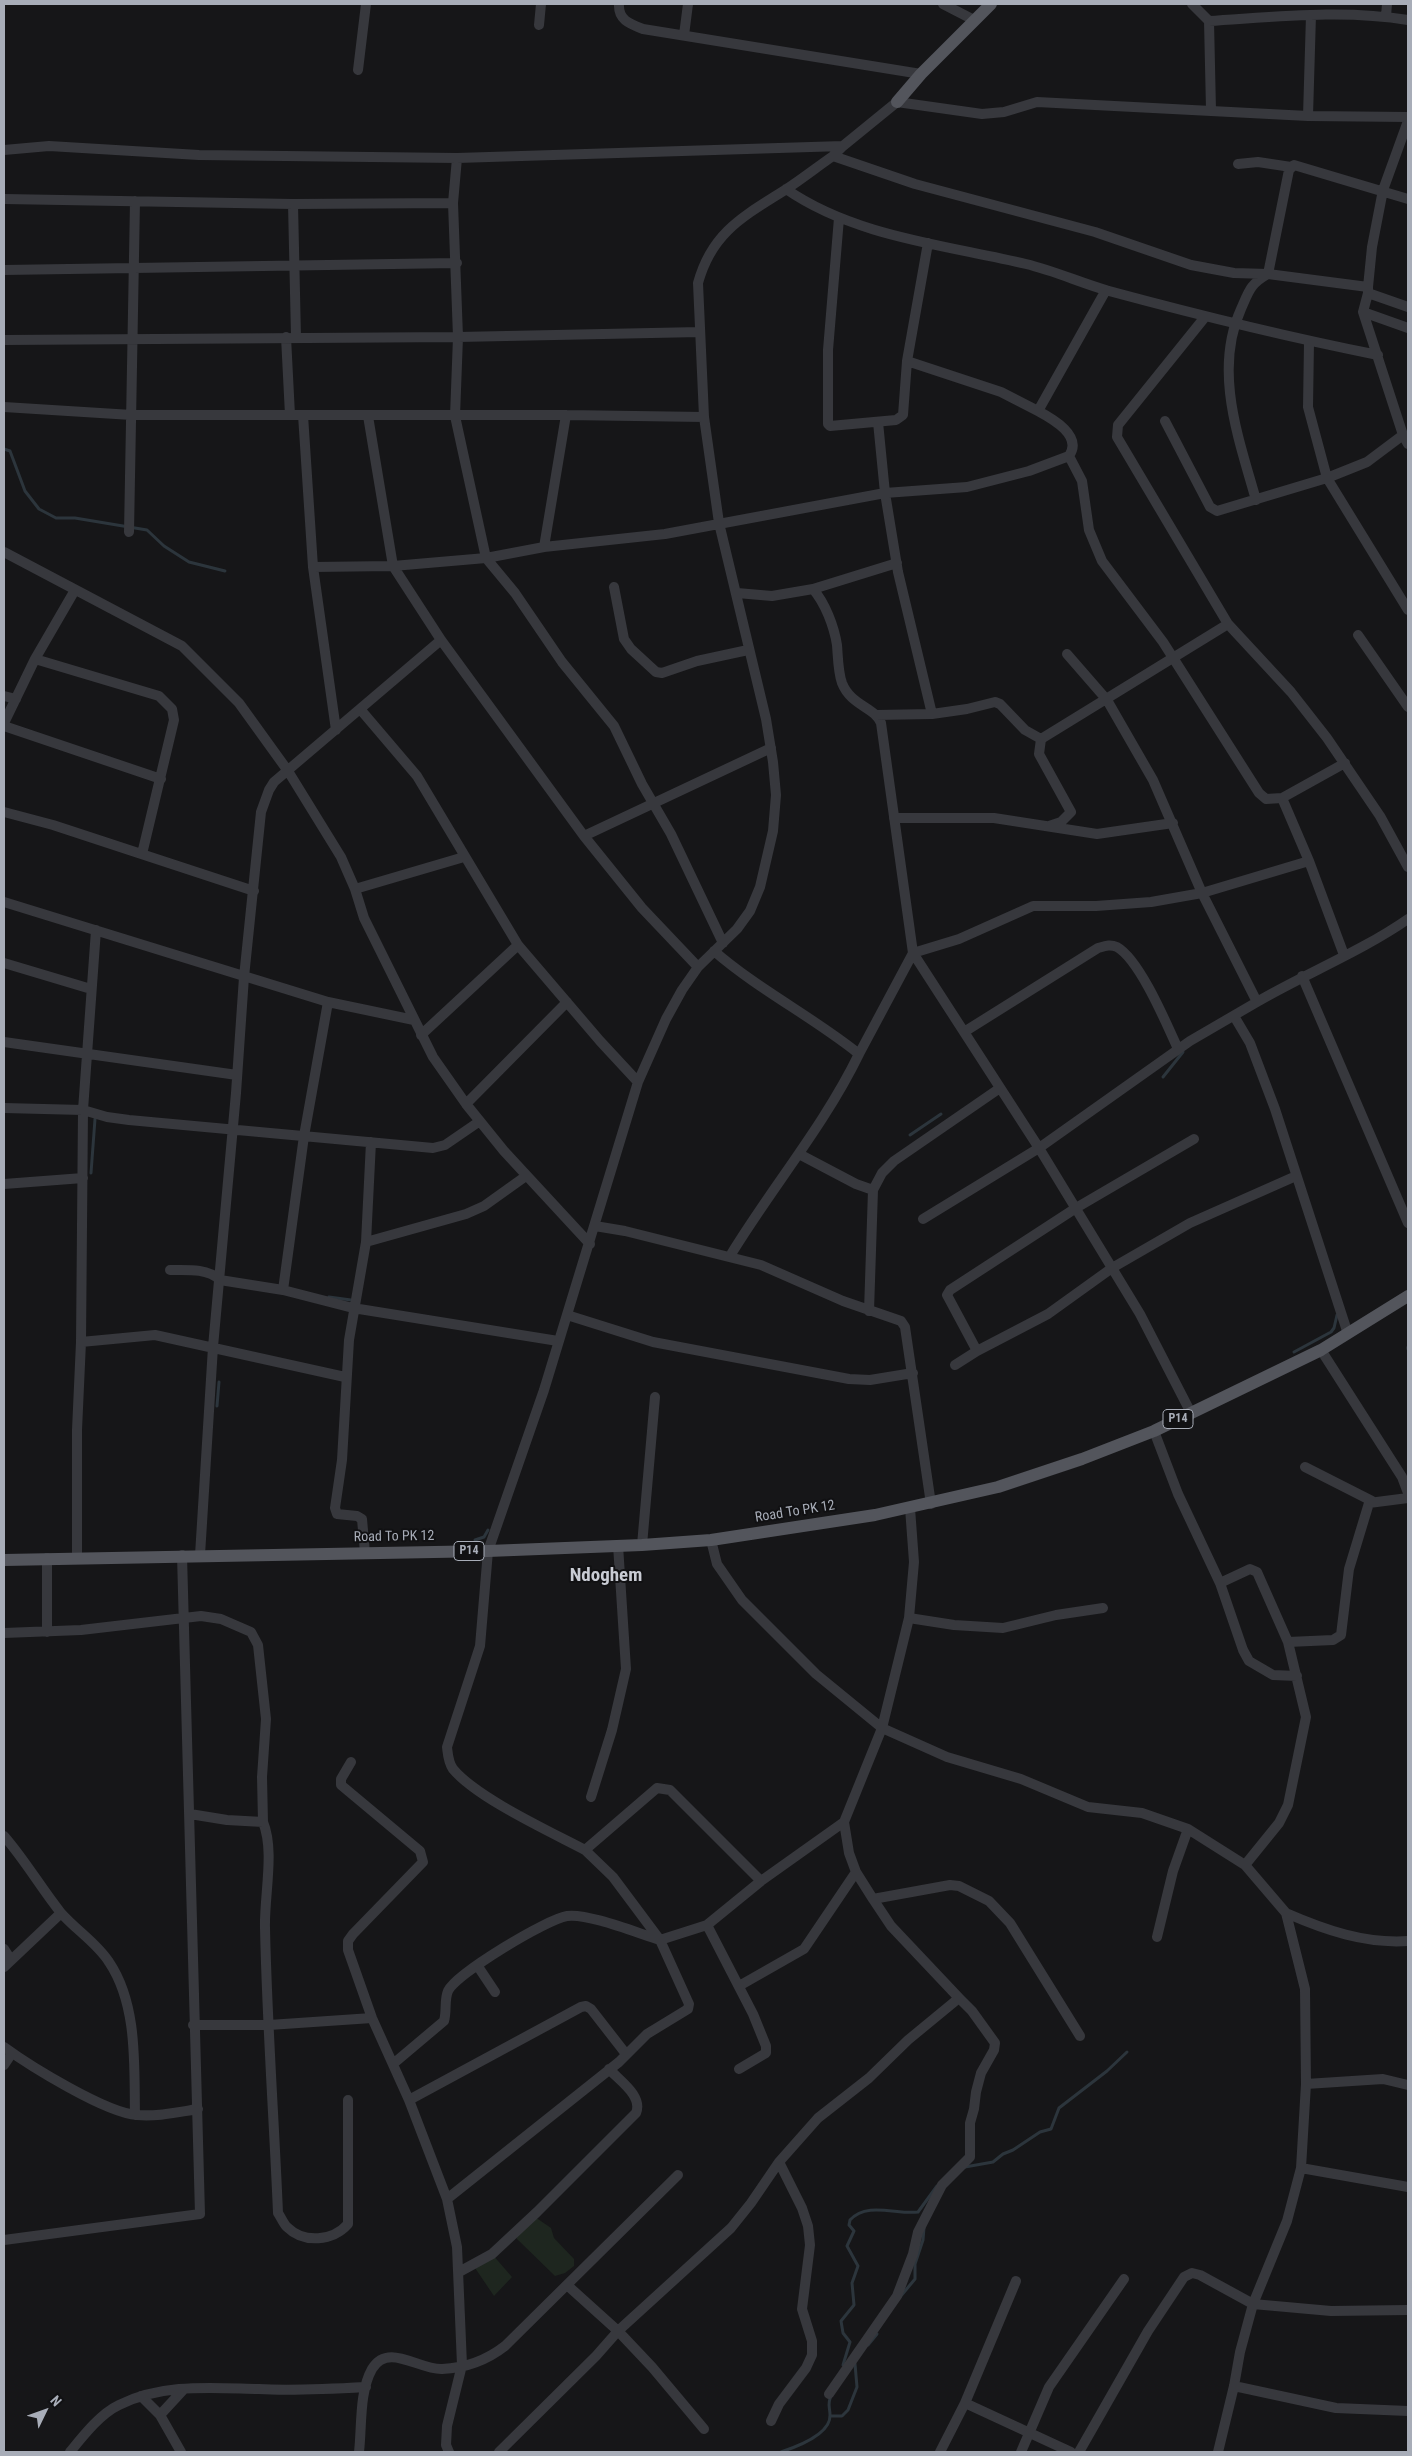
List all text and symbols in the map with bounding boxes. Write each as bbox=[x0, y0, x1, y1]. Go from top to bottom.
road number: P14 bbox=[1163, 1410, 1193, 1428]
street label: Road To PK 12 bbox=[754, 1497, 836, 1527]
street label: Road To PK 12 bbox=[354, 1528, 434, 1546]
road number: P14 bbox=[454, 1542, 484, 1560]
district label: Ndoghem bbox=[570, 1565, 642, 1587]
north arrow bbox=[20, 2386, 70, 2436]
text: N bbox=[47, 2392, 65, 2409]

